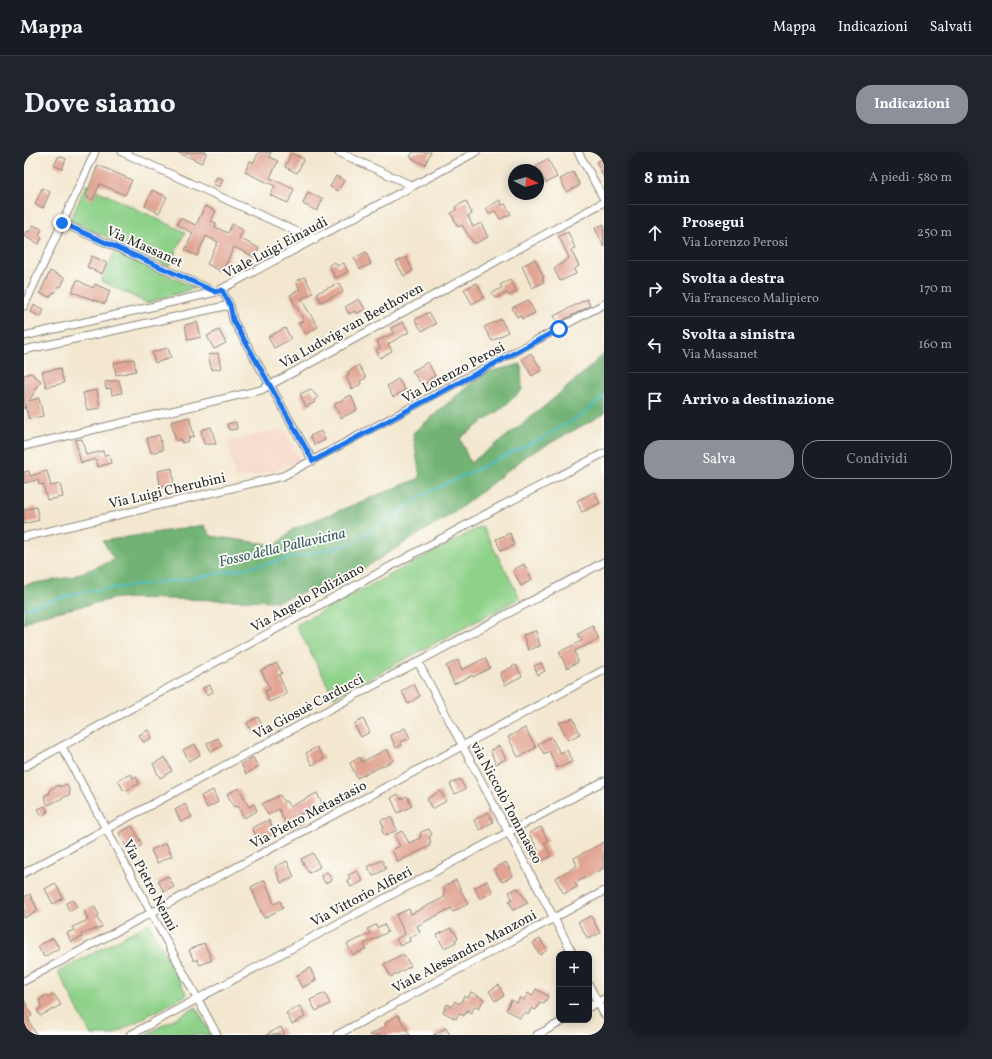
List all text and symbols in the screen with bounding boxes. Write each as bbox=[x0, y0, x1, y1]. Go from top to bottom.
text: Mappa bbox=[20, 15, 83, 41]
text: Mappa bbox=[773, 18, 816, 37]
text: Indicazioni bbox=[838, 18, 908, 37]
text: Salvati bbox=[930, 18, 972, 37]
text: Dove siamo bbox=[24, 85, 176, 124]
button: Indicazioni bbox=[856, 85, 968, 124]
north arrow bbox=[508, 164, 544, 200]
text: 8 min bbox=[644, 167, 690, 190]
text: A piedi · 580 m bbox=[869, 169, 952, 187]
street label: Viale Luigi Einaudi bbox=[220, 213, 331, 284]
text: Prosegui bbox=[682, 213, 745, 234]
route end bbox=[53, 214, 71, 232]
street label: Via Massanet bbox=[103, 222, 186, 273]
icon: ahead bbox=[644, 222, 666, 244]
text: 250 m bbox=[917, 224, 952, 242]
text: Via Lorenzo Perosi bbox=[682, 234, 788, 252]
text: Svolta a destra bbox=[682, 269, 785, 290]
icon: right bbox=[644, 278, 666, 300]
street label: Via Ludwig van Beethoven bbox=[277, 279, 427, 374]
text: 170 m bbox=[919, 280, 952, 298]
text: Via Francesco Malipiero bbox=[682, 290, 819, 308]
route start bbox=[550, 320, 568, 338]
text: Svolta a sinistra bbox=[682, 325, 795, 346]
icon: left bbox=[644, 334, 666, 356]
text: 160 m bbox=[918, 336, 952, 354]
street label: Via Lorenzo Perosi bbox=[399, 338, 509, 409]
text: Via Massanet bbox=[682, 346, 758, 364]
icon: arrive bbox=[644, 390, 666, 412]
text: Arrivo a destinazione bbox=[682, 390, 834, 411]
button: Salva bbox=[644, 440, 794, 479]
button: Condividi bbox=[802, 440, 952, 479]
street label: Via Luigi Cherubini bbox=[107, 469, 228, 514]
water label: Fosso della Pallavicina bbox=[217, 524, 348, 573]
street label: Via Angelo Poliziano bbox=[248, 559, 368, 637]
street label: Via Giosuè Carducci bbox=[250, 670, 367, 744]
street label: via Niccolò Tommaseo bbox=[465, 738, 546, 867]
street label: Via Pietro Metastasio bbox=[247, 776, 370, 854]
street label: Via Pietro Nenni bbox=[118, 837, 182, 935]
street label: Via Vittorio Alfieri bbox=[308, 863, 416, 932]
street label: Viale Alessandro Manzoni bbox=[389, 906, 540, 999]
map controls bbox=[556, 951, 592, 1023]
button: + bbox=[556, 951, 592, 987]
button: − bbox=[556, 987, 592, 1023]

